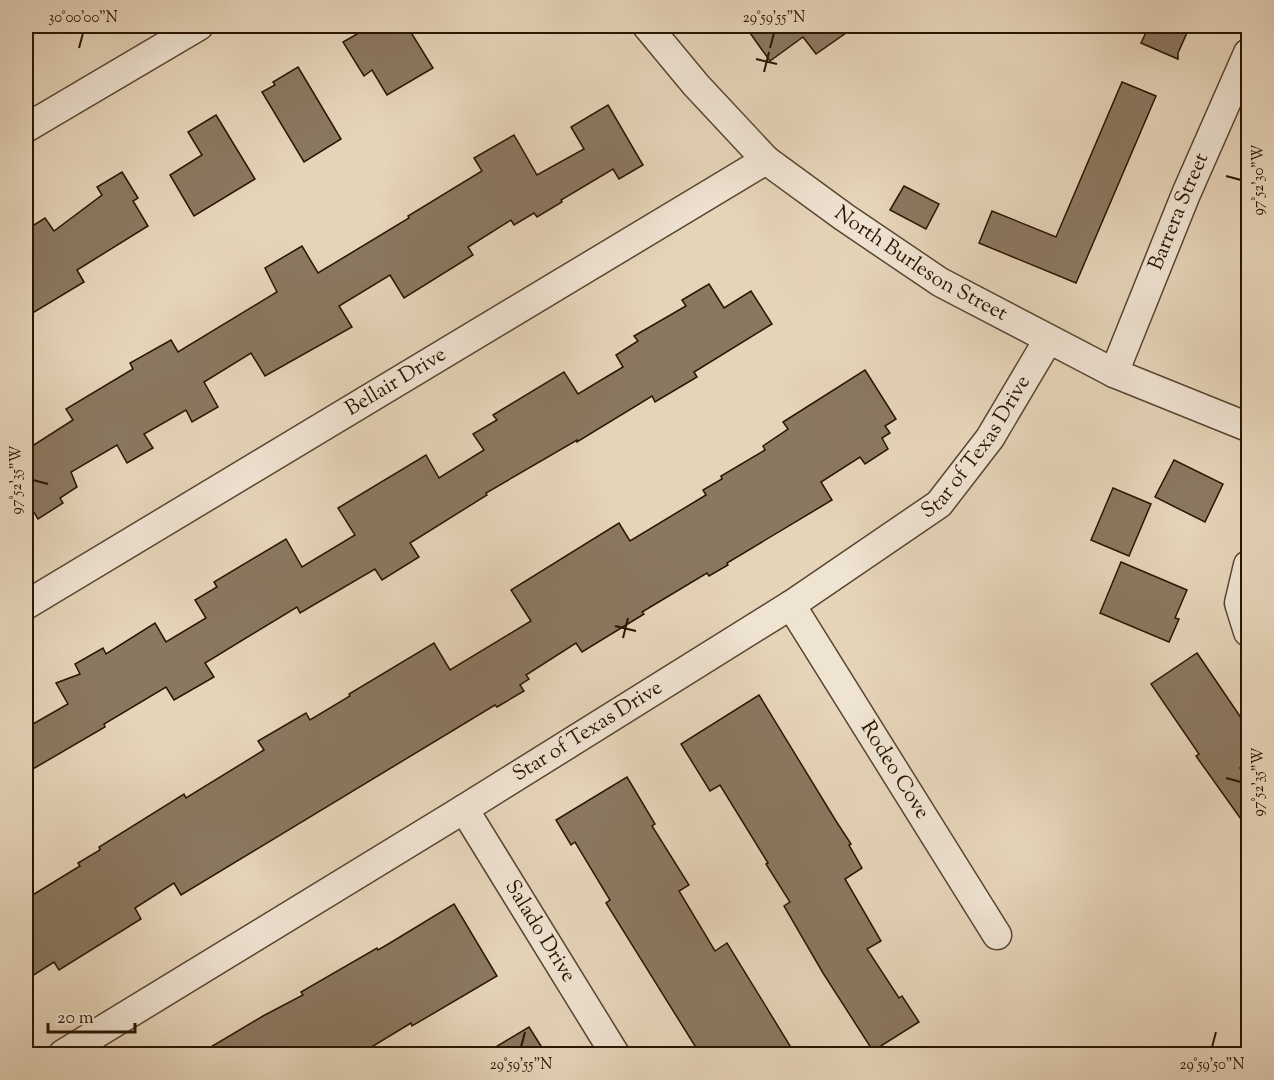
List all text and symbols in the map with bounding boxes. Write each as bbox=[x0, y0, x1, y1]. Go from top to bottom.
text: 30°00'00"N bbox=[48, 8, 118, 29]
text: 29°59'55"N bbox=[743, 8, 805, 29]
text: 97°52'30"W bbox=[1249, 144, 1270, 216]
street label: Barrera Street bbox=[1142, 148, 1217, 275]
street label: North Burleson Street bbox=[827, 199, 1012, 330]
street label: Bellair Drive bbox=[340, 340, 452, 424]
street label: Star of Texas Drive bbox=[915, 370, 1039, 527]
text: 97°52'35"W bbox=[7, 445, 28, 514]
street label: Star of Texas Drive bbox=[507, 674, 669, 790]
street label: Rodeo Cove bbox=[852, 715, 936, 825]
text: 97°52'35"W bbox=[1249, 747, 1270, 816]
street label: Salado Drive bbox=[496, 874, 583, 989]
scale bar bbox=[48, 996, 135, 1034]
text: 20 m bbox=[57, 1006, 94, 1032]
text: 29°59'55"N bbox=[490, 1055, 552, 1076]
text: 29°59'50"N bbox=[1180, 1055, 1244, 1076]

